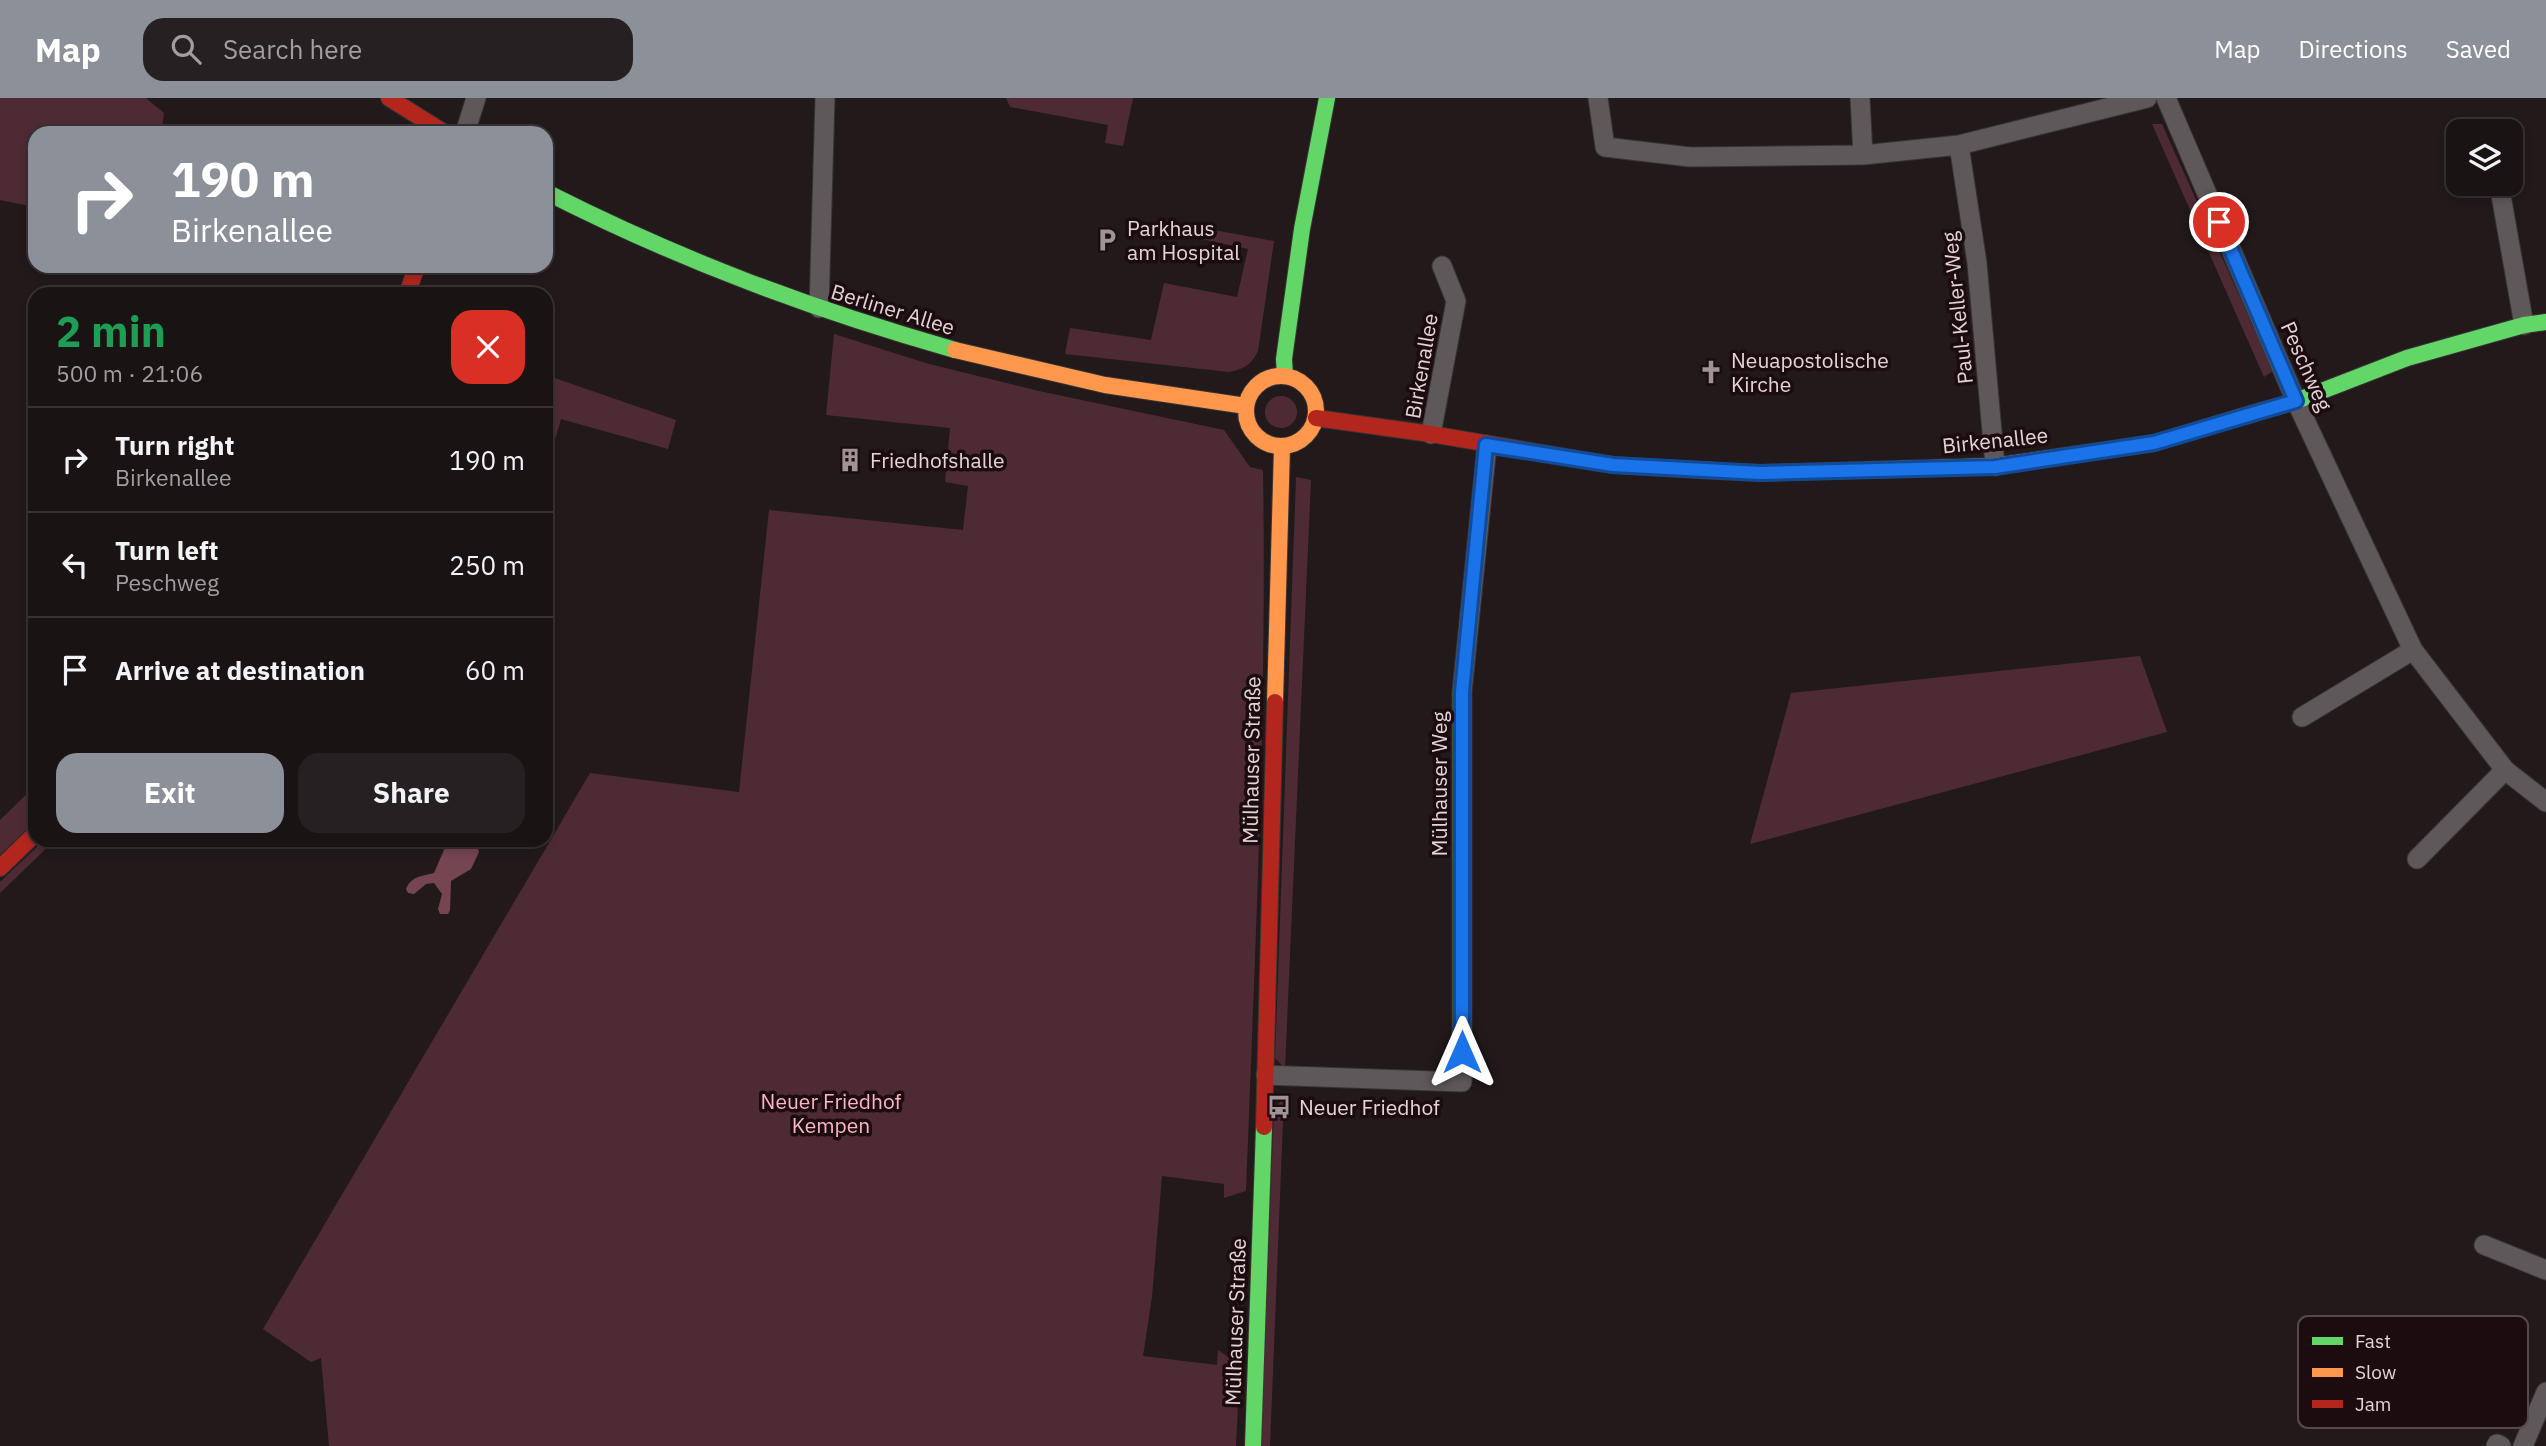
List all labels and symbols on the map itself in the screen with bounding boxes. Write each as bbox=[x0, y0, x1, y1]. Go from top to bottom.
pin bbox=[2189, 192, 2249, 252]
place label: Parkhaus am Hospital bbox=[1127, 214, 1240, 266]
parking icon: Parkhaus am Hospital bbox=[1093, 226, 1121, 254]
street label: Paul-Keller-Weg bbox=[1935, 230, 1979, 386]
street label: Berliner Allee bbox=[828, 277, 958, 341]
street label: Birkenallee bbox=[1398, 311, 1444, 421]
street label: Peschweg bbox=[2275, 317, 2339, 415]
place label: Neuapostolische Kirche bbox=[1731, 346, 1889, 398]
church icon: Neuapostolische Kirche bbox=[1697, 358, 1725, 386]
street label: Birkenallee bbox=[1941, 421, 2049, 459]
building icon: Friedhofshalle bbox=[836, 446, 864, 474]
place label: Friedhofshalle bbox=[870, 446, 1005, 474]
street label: Mülhauser Straße bbox=[1236, 676, 1266, 844]
street label: Mülhauser Weg bbox=[1425, 711, 1453, 857]
position arrow bbox=[1425, 1015, 1499, 1089]
park label: Neuer Friedhof Kempen bbox=[761, 1087, 902, 1139]
bus stop icon: Neuer Friedhof bbox=[1265, 1093, 1293, 1121]
place label: Neuer Friedhof bbox=[1299, 1093, 1440, 1121]
street label: Mülhauser Straße bbox=[1218, 1238, 1252, 1406]
legend bbox=[2298, 1316, 2528, 1428]
text: Fast bbox=[2355, 1329, 2391, 1353]
text: Slow bbox=[2355, 1360, 2396, 1384]
text: Jam bbox=[2355, 1392, 2391, 1416]

